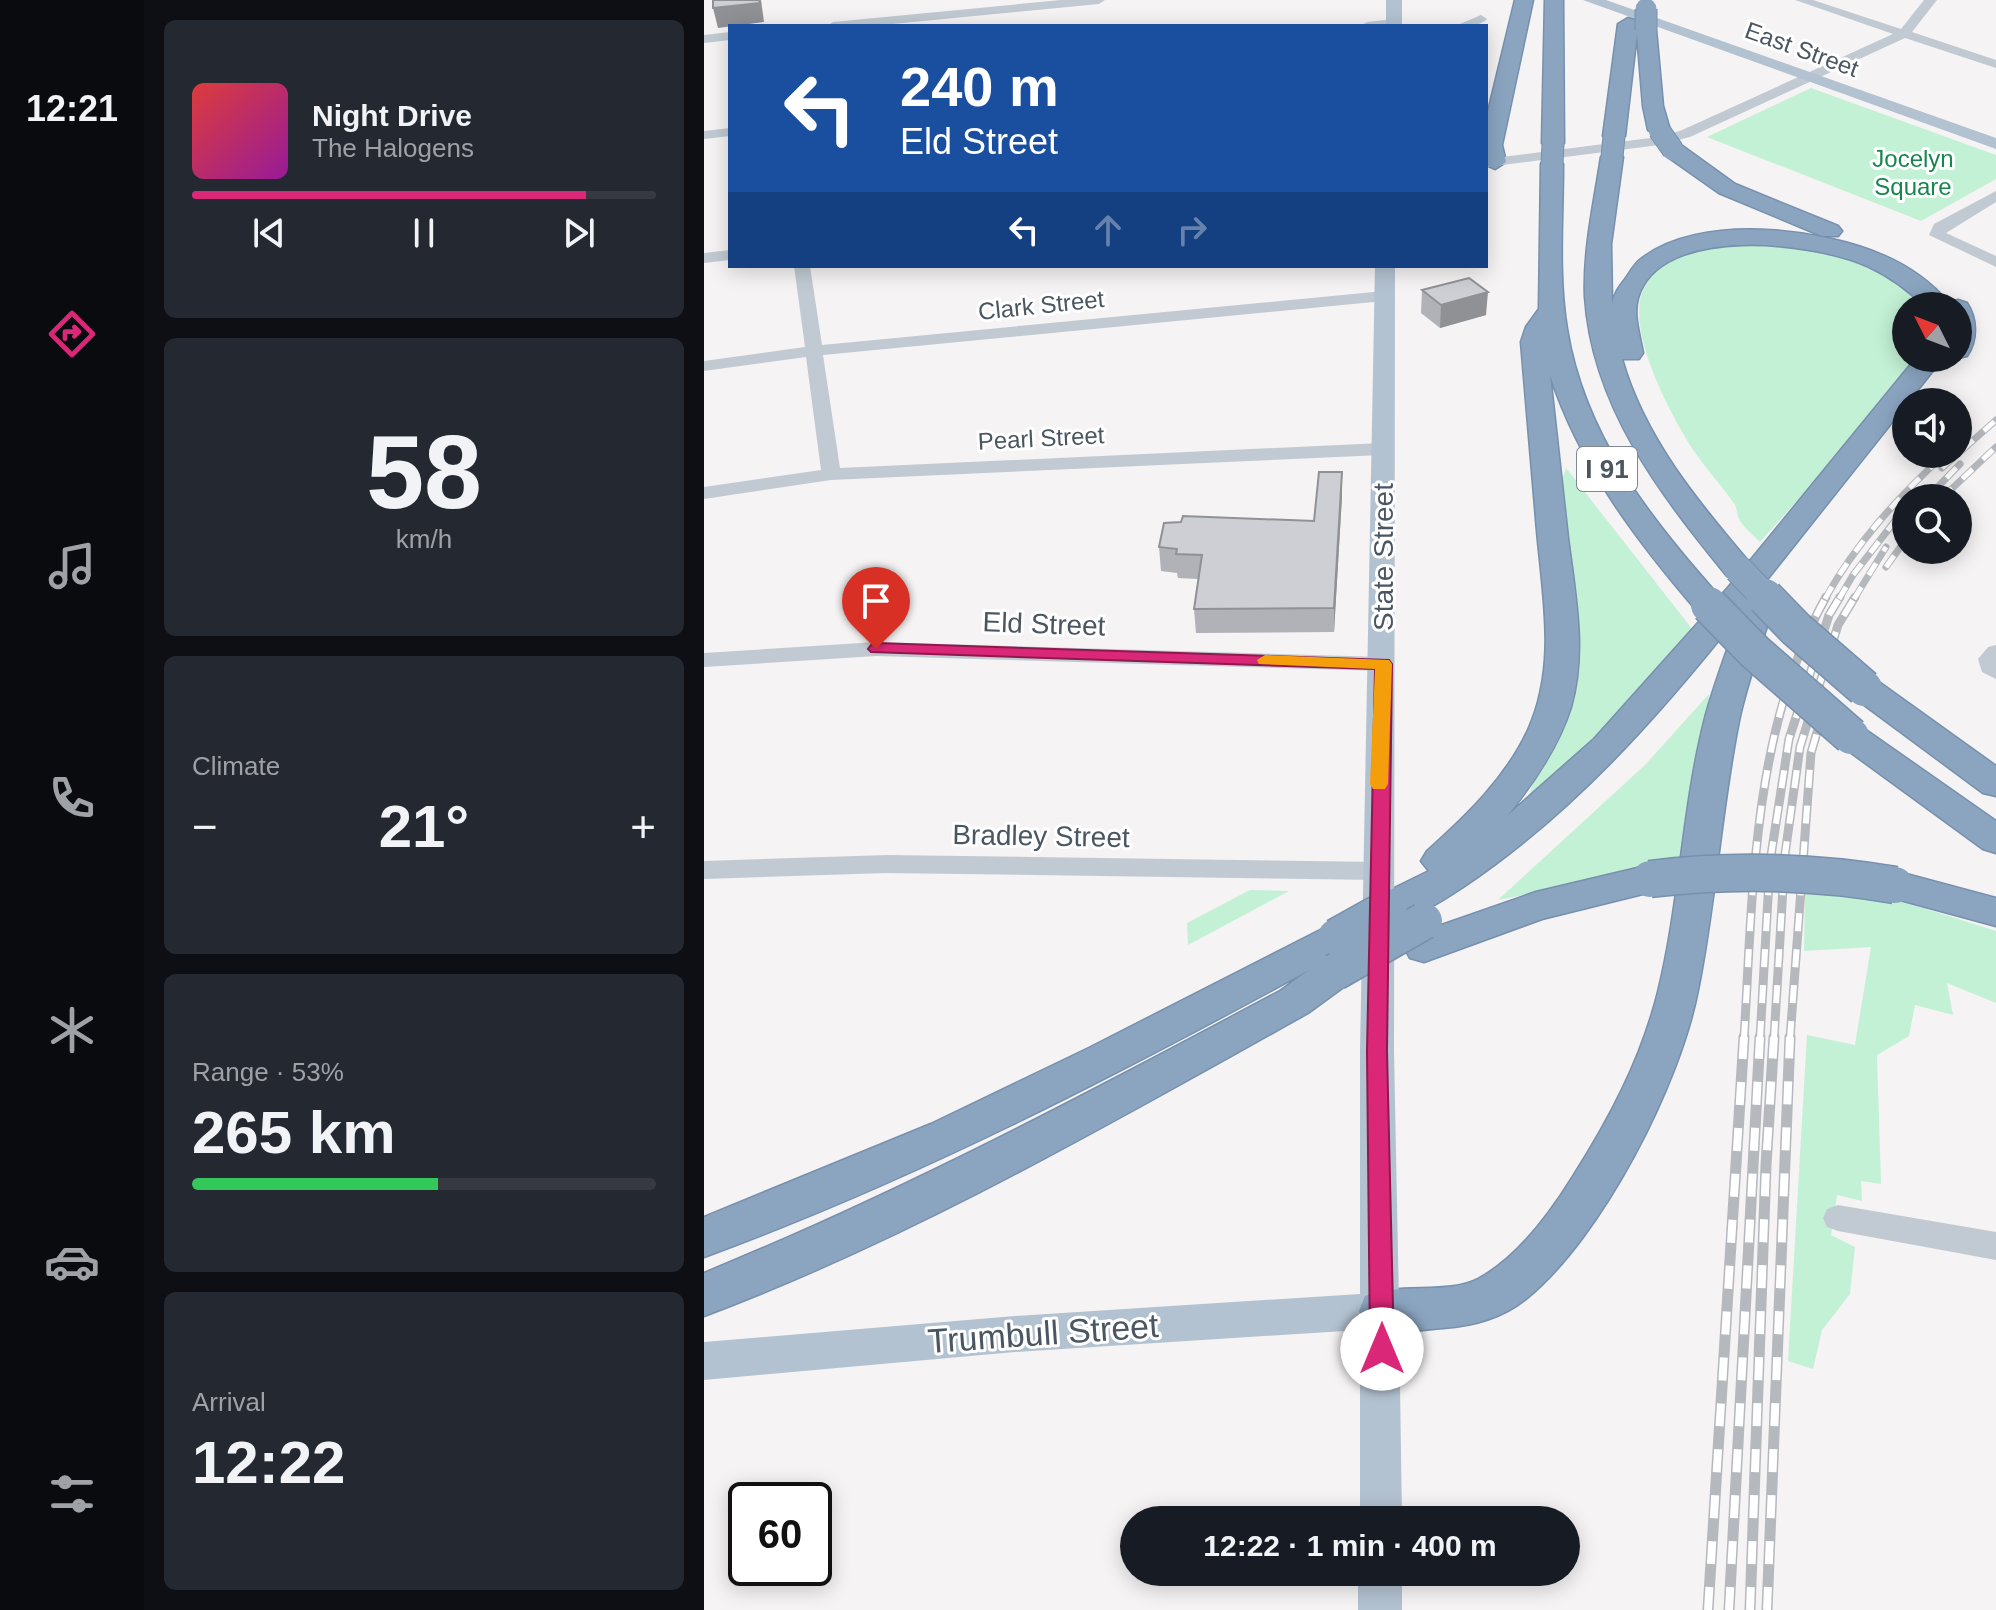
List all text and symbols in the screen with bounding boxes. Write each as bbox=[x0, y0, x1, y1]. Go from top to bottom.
street label: East Street bbox=[1742, 16, 1863, 82]
text: 240 m bbox=[900, 55, 1059, 118]
icon: left bbox=[768, 56, 872, 160]
text: 12:21 bbox=[26, 88, 118, 129]
text: Night Drive bbox=[312, 99, 472, 132]
text: Eld Street bbox=[900, 121, 1058, 162]
text: The Halogens bbox=[312, 133, 474, 163]
park label: Jocelyn Square bbox=[1872, 145, 1954, 200]
icon: left bbox=[1002, 208, 1046, 252]
icon: ahead bbox=[1086, 208, 1130, 252]
icon: right bbox=[1170, 208, 1214, 252]
icon: previous bbox=[247, 211, 291, 255]
icon: pause bbox=[402, 211, 446, 255]
icon: next bbox=[557, 211, 601, 255]
street label: Clark Street bbox=[977, 285, 1106, 325]
north arrow bbox=[1892, 292, 1972, 372]
map controls bbox=[1892, 292, 1972, 564]
icon: directions bbox=[44, 306, 100, 362]
button: sound bbox=[1892, 388, 1972, 468]
text: 58 bbox=[366, 414, 482, 530]
street label: Pearl Street bbox=[977, 421, 1105, 455]
road number: I 91 bbox=[1577, 447, 1637, 491]
street label: State Street bbox=[1368, 483, 1399, 631]
button: search bbox=[1892, 484, 1972, 564]
text: km/h bbox=[396, 524, 452, 554]
icon: music bbox=[44, 538, 100, 594]
pin bbox=[842, 567, 910, 649]
icon: arrive bbox=[854, 579, 898, 623]
street label: Eld Street bbox=[982, 606, 1106, 642]
text: Climate bbox=[192, 751, 280, 781]
icon: phone bbox=[44, 770, 100, 826]
text: 21° bbox=[379, 793, 469, 860]
text: − bbox=[192, 802, 218, 851]
text: + bbox=[630, 802, 656, 851]
street label: Bradley Street bbox=[952, 819, 1130, 853]
icon: climate bbox=[44, 1002, 100, 1058]
text: Range · 53% bbox=[192, 1057, 344, 1087]
text: 265 km bbox=[192, 1099, 396, 1166]
icon: car bbox=[44, 1234, 100, 1290]
street label: Trumbull Street bbox=[926, 1306, 1160, 1360]
position arrow bbox=[1340, 1307, 1424, 1391]
text: Arrival bbox=[192, 1387, 266, 1417]
text: 12:22 bbox=[192, 1429, 345, 1496]
icon: filters bbox=[44, 1466, 100, 1522]
speed limit sign: 60 bbox=[728, 1482, 832, 1586]
text: 12:22 · 1 min · 400 m bbox=[1203, 1529, 1497, 1562]

